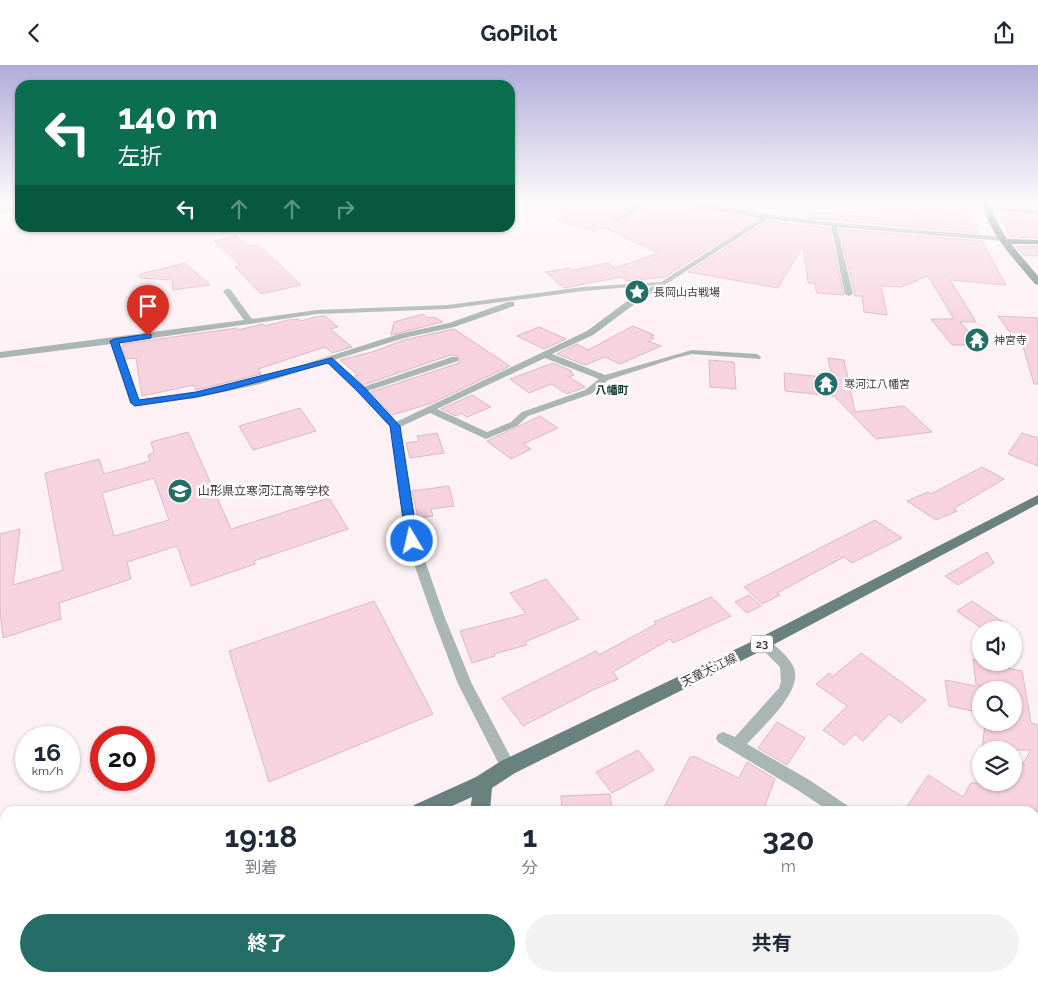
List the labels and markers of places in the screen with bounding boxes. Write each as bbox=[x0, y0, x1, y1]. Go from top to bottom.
place icon: 長岡山古戦場 bbox=[624, 279, 650, 305]
pin bbox=[127, 285, 169, 336]
place label: 長岡山古戦場 bbox=[654, 286, 720, 299]
temple icon: 神宮寺 bbox=[964, 327, 990, 353]
place label: 神宮寺 bbox=[994, 334, 1027, 347]
temple icon: 寒河江八幡宮 bbox=[813, 371, 839, 397]
place label: 寒河江八幡宮 bbox=[844, 378, 910, 391]
school or university icon: 山形県立寒河江高等学校 bbox=[167, 478, 193, 504]
place label: 山形県立寒河江高等学校 bbox=[198, 484, 330, 498]

